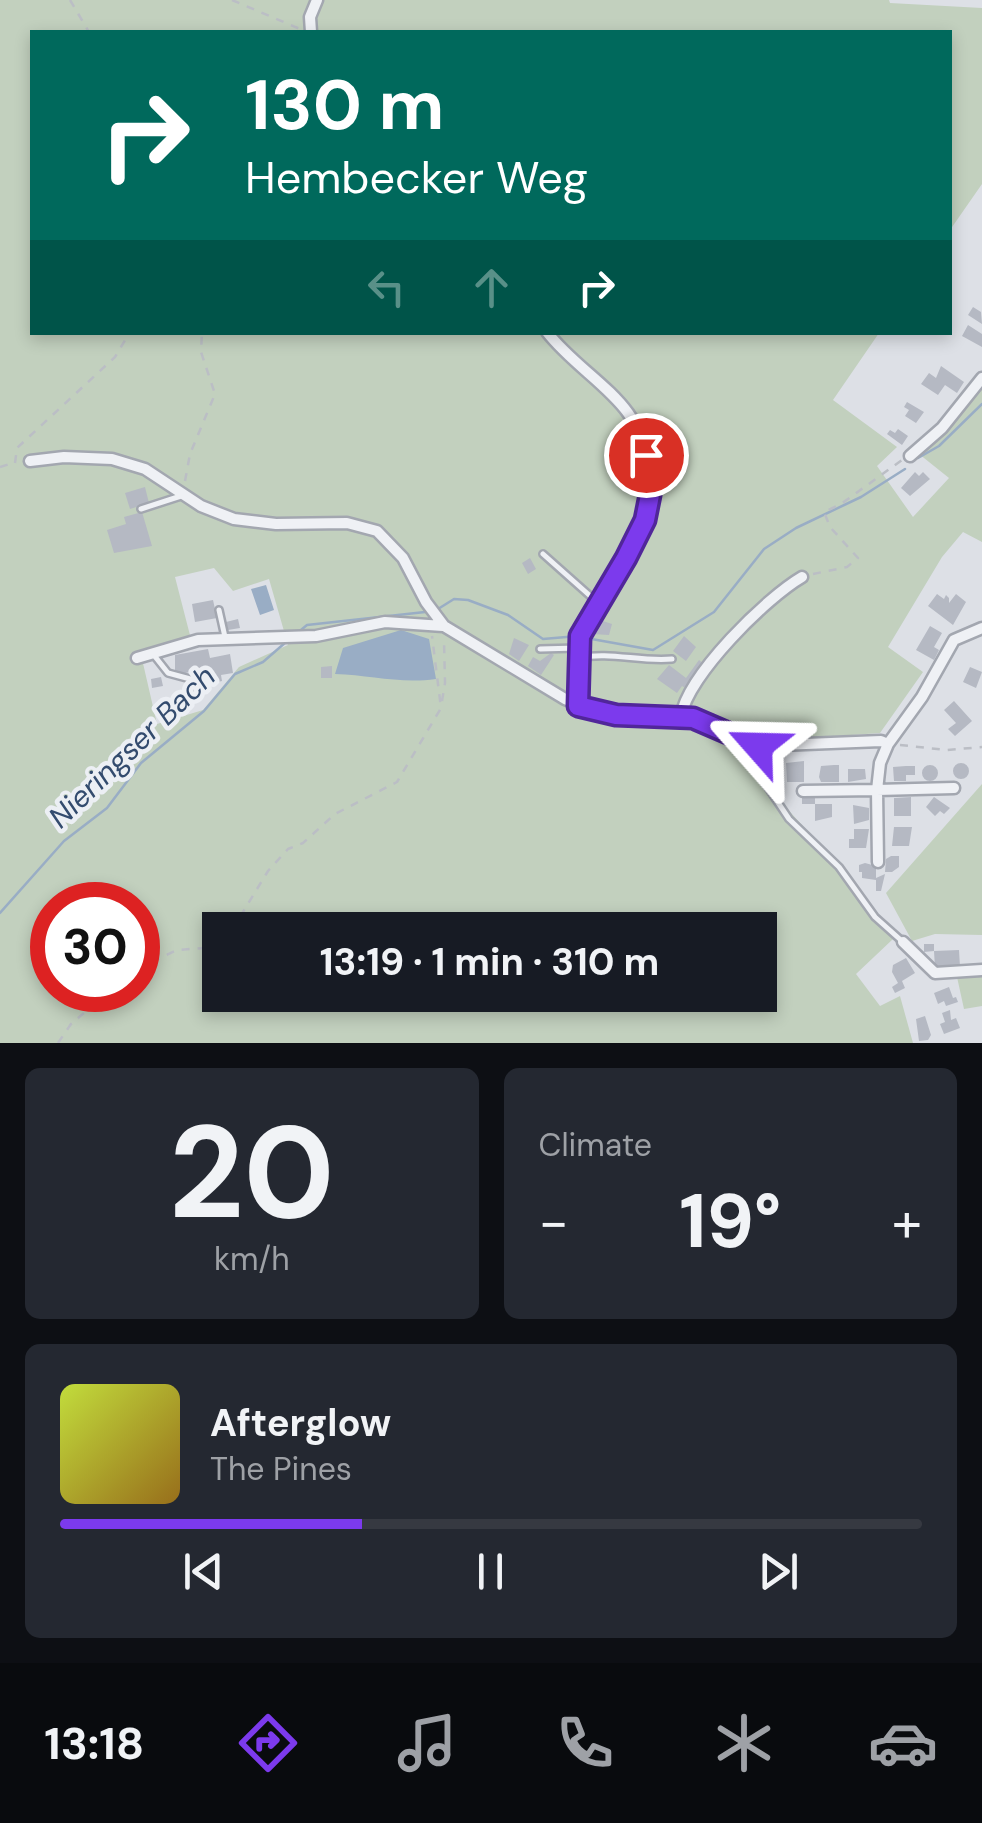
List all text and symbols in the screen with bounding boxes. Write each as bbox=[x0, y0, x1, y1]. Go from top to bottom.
text: 130 m bbox=[245, 60, 444, 151]
icon: right bbox=[80, 70, 210, 200]
text: Hembecker Weg bbox=[245, 148, 588, 207]
icon: left bbox=[359, 260, 414, 315]
icon: ahead bbox=[464, 260, 519, 315]
icon: right bbox=[569, 260, 624, 315]
pin bbox=[604, 413, 689, 498]
icon: arrive bbox=[619, 428, 674, 483]
water label: Nieringser Bach bbox=[40, 657, 223, 836]
position arrow bbox=[706, 694, 810, 798]
speed limit sign: 30 bbox=[30, 882, 160, 1012]
text: 13:19 · 1 min · 310 m bbox=[320, 937, 659, 987]
text: 20 bbox=[169, 1088, 335, 1257]
text: Climate bbox=[539, 1124, 652, 1166]
text: 19° bbox=[679, 1173, 781, 1270]
text: − bbox=[539, 1186, 569, 1258]
text: + bbox=[892, 1186, 922, 1258]
text: km/h bbox=[214, 1238, 290, 1280]
text: Afterglow bbox=[210, 1398, 391, 1448]
text: The Pines bbox=[210, 1448, 352, 1490]
icon: previous bbox=[176, 1544, 231, 1599]
icon: pause bbox=[463, 1544, 518, 1599]
icon: next bbox=[751, 1544, 806, 1599]
icon: directions bbox=[233, 1708, 303, 1778]
icon: music bbox=[392, 1708, 462, 1778]
icon: phone bbox=[550, 1708, 620, 1778]
icon: climate bbox=[709, 1708, 779, 1778]
icon: car bbox=[868, 1708, 938, 1778]
text: 13:18 bbox=[44, 1714, 144, 1773]

